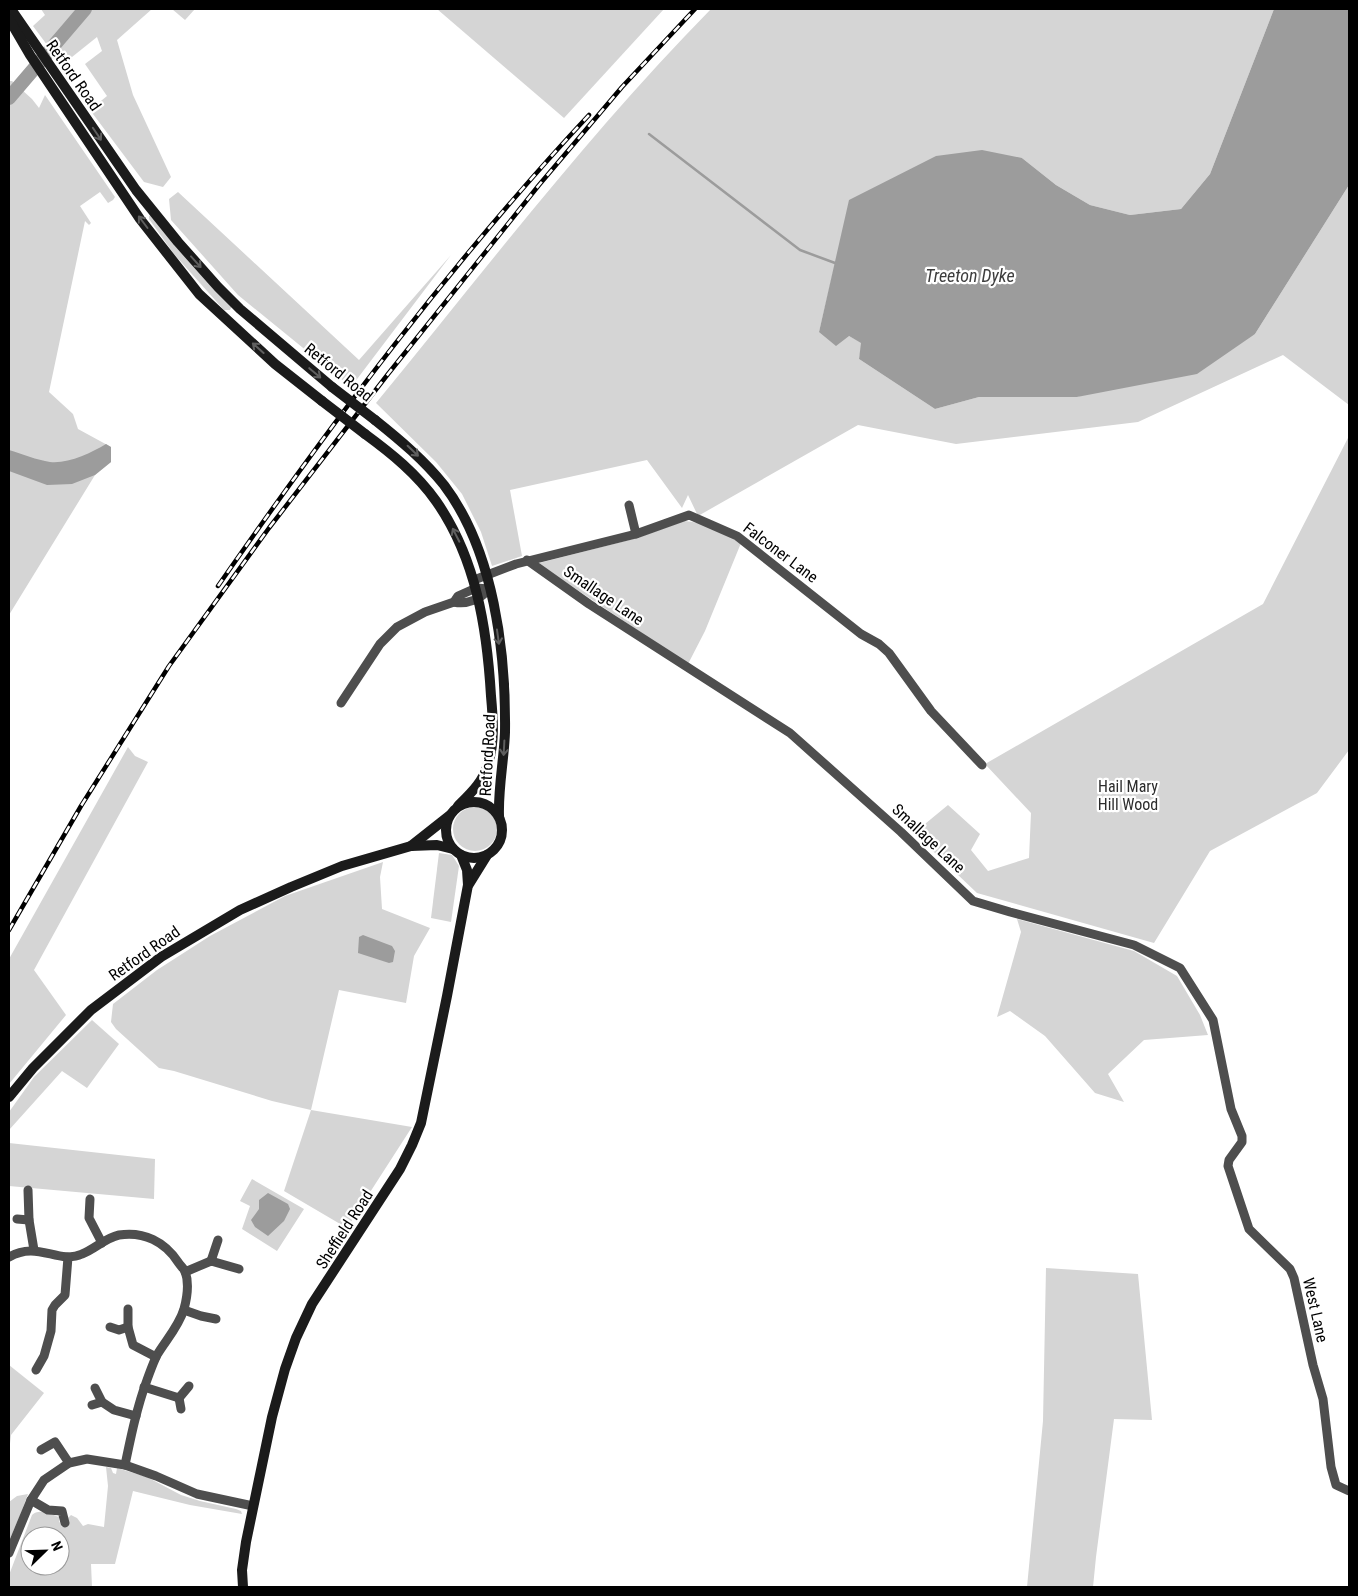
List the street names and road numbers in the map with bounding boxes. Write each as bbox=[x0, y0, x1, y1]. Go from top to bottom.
street label: Retford Road bbox=[42, 36, 105, 114]
street label: Retford Road bbox=[301, 339, 377, 406]
street label: Falconer Lane bbox=[740, 518, 822, 587]
street label: Smallage Lane bbox=[560, 562, 647, 629]
street label: Retford Road bbox=[476, 713, 499, 797]
street label: Smallage Lane bbox=[888, 800, 969, 877]
street label: Retford Road bbox=[105, 922, 183, 985]
street label: Sheffield Road bbox=[312, 1186, 377, 1272]
street label: West Lane bbox=[1299, 1276, 1332, 1344]

